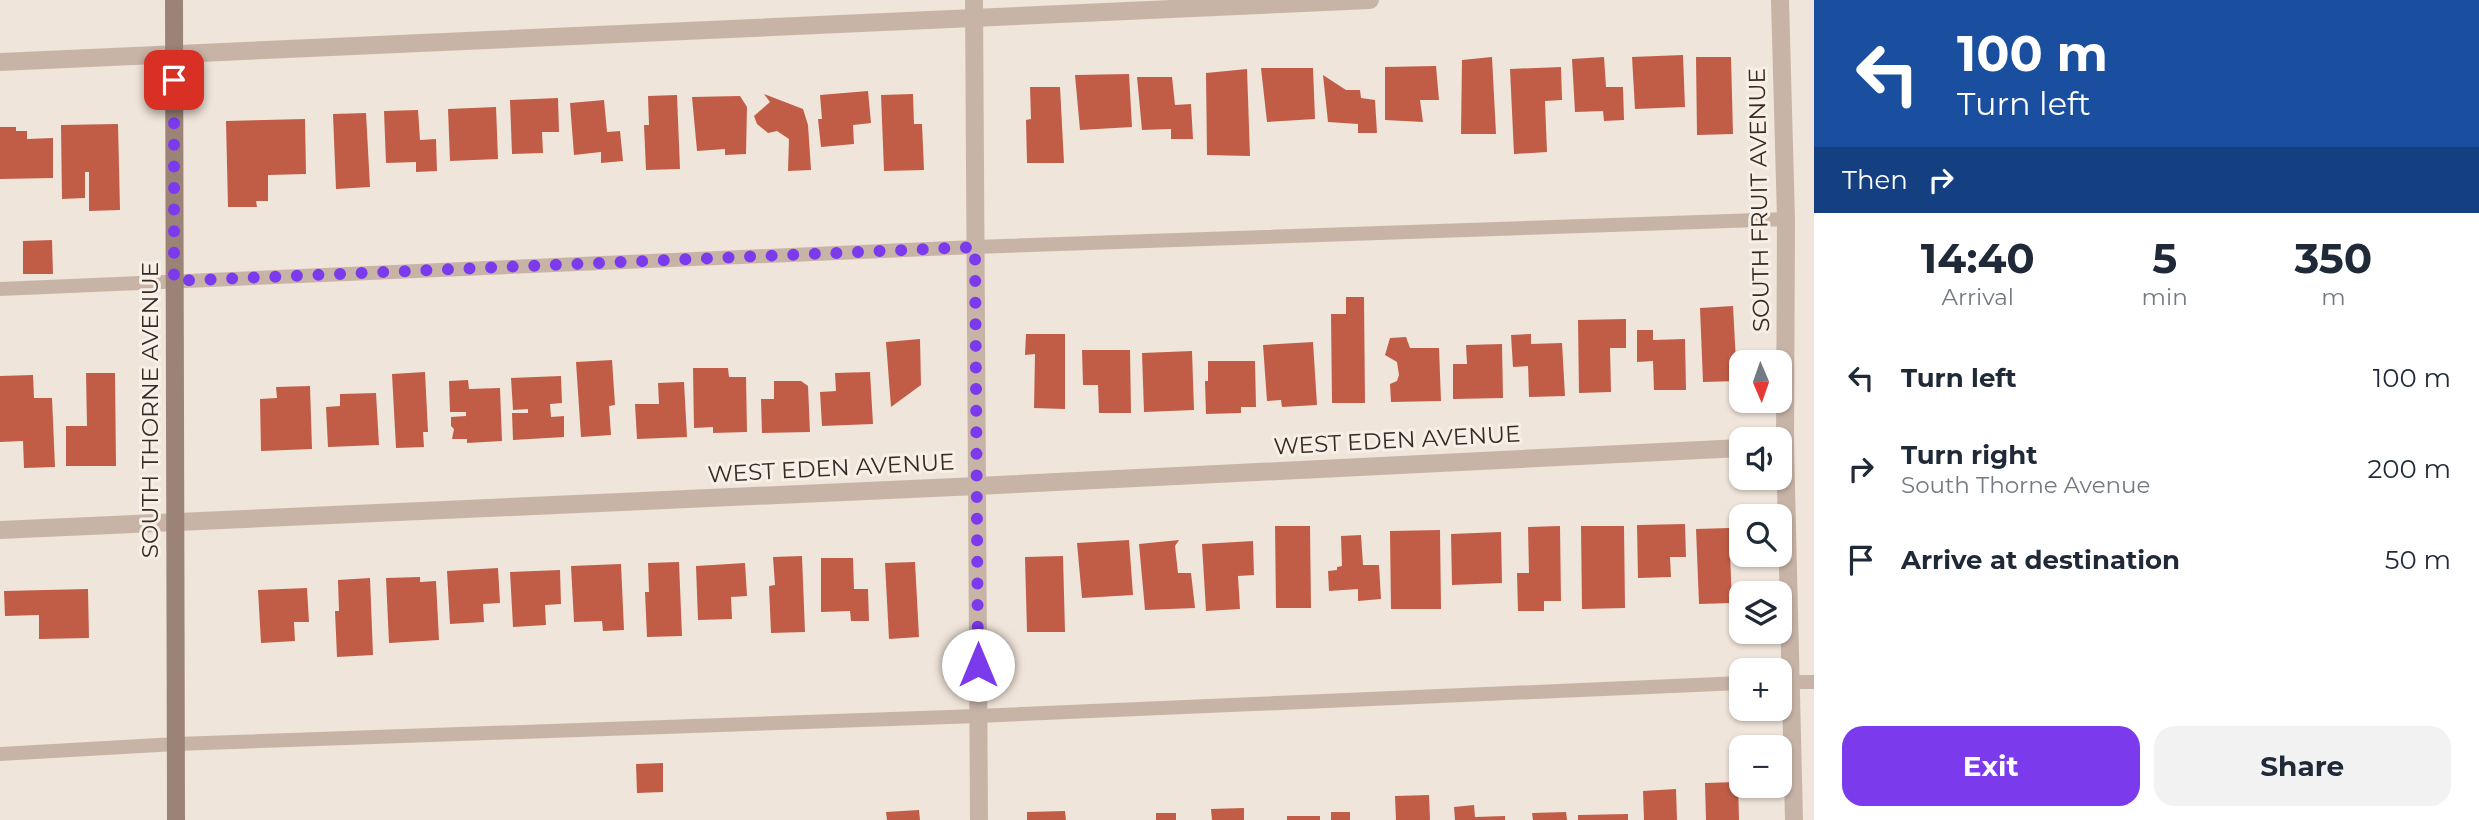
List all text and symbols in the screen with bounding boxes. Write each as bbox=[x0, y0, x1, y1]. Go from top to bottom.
text: 100 m bbox=[1957, 24, 2108, 83]
icon: left bbox=[1842, 28, 1933, 119]
pin bbox=[144, 50, 204, 110]
icon: arrive bbox=[155, 61, 193, 99]
street label: SOUTH FRUIT AVENUE bbox=[1743, 68, 1775, 332]
text: Turn left bbox=[1957, 84, 2091, 123]
icon: right bbox=[1922, 161, 1960, 199]
text: Then bbox=[1842, 164, 1908, 196]
text: 14:40 bbox=[1921, 232, 2035, 284]
text: 5 bbox=[2152, 232, 2177, 284]
text: 350 bbox=[2294, 232, 2372, 284]
street label: SOUTH THORNE AVENUE bbox=[136, 262, 164, 558]
text: Arrival bbox=[1942, 283, 2014, 311]
text: min bbox=[2142, 283, 2188, 311]
text: m bbox=[2321, 283, 2346, 311]
north arrow bbox=[1729, 350, 1792, 413]
map controls bbox=[1729, 350, 1792, 798]
icon: left bbox=[1842, 359, 1880, 397]
text: Turn left bbox=[1901, 362, 2017, 394]
text: 100 m bbox=[2373, 362, 2451, 394]
street label: WEST EDEN AVENUE bbox=[1273, 420, 1521, 460]
button: sound bbox=[1729, 427, 1792, 490]
text: Turn right bbox=[1901, 439, 2037, 471]
street label: WEST EDEN AVENUE bbox=[707, 448, 955, 488]
icon: right bbox=[1842, 450, 1880, 488]
text: 200 m bbox=[2367, 453, 2451, 485]
text: South Thorne Avenue bbox=[1901, 471, 2150, 499]
button: search bbox=[1729, 504, 1792, 567]
icon: arrive bbox=[1842, 541, 1880, 579]
text: Arrive at destination bbox=[1901, 544, 2180, 576]
text: 50 m bbox=[2385, 544, 2451, 576]
button: layers bbox=[1729, 581, 1792, 644]
position arrow bbox=[941, 628, 1015, 702]
button: + bbox=[1729, 658, 1792, 721]
button: Exit bbox=[1842, 726, 2140, 806]
button: Share bbox=[2154, 726, 2451, 806]
button: − bbox=[1729, 735, 1792, 798]

